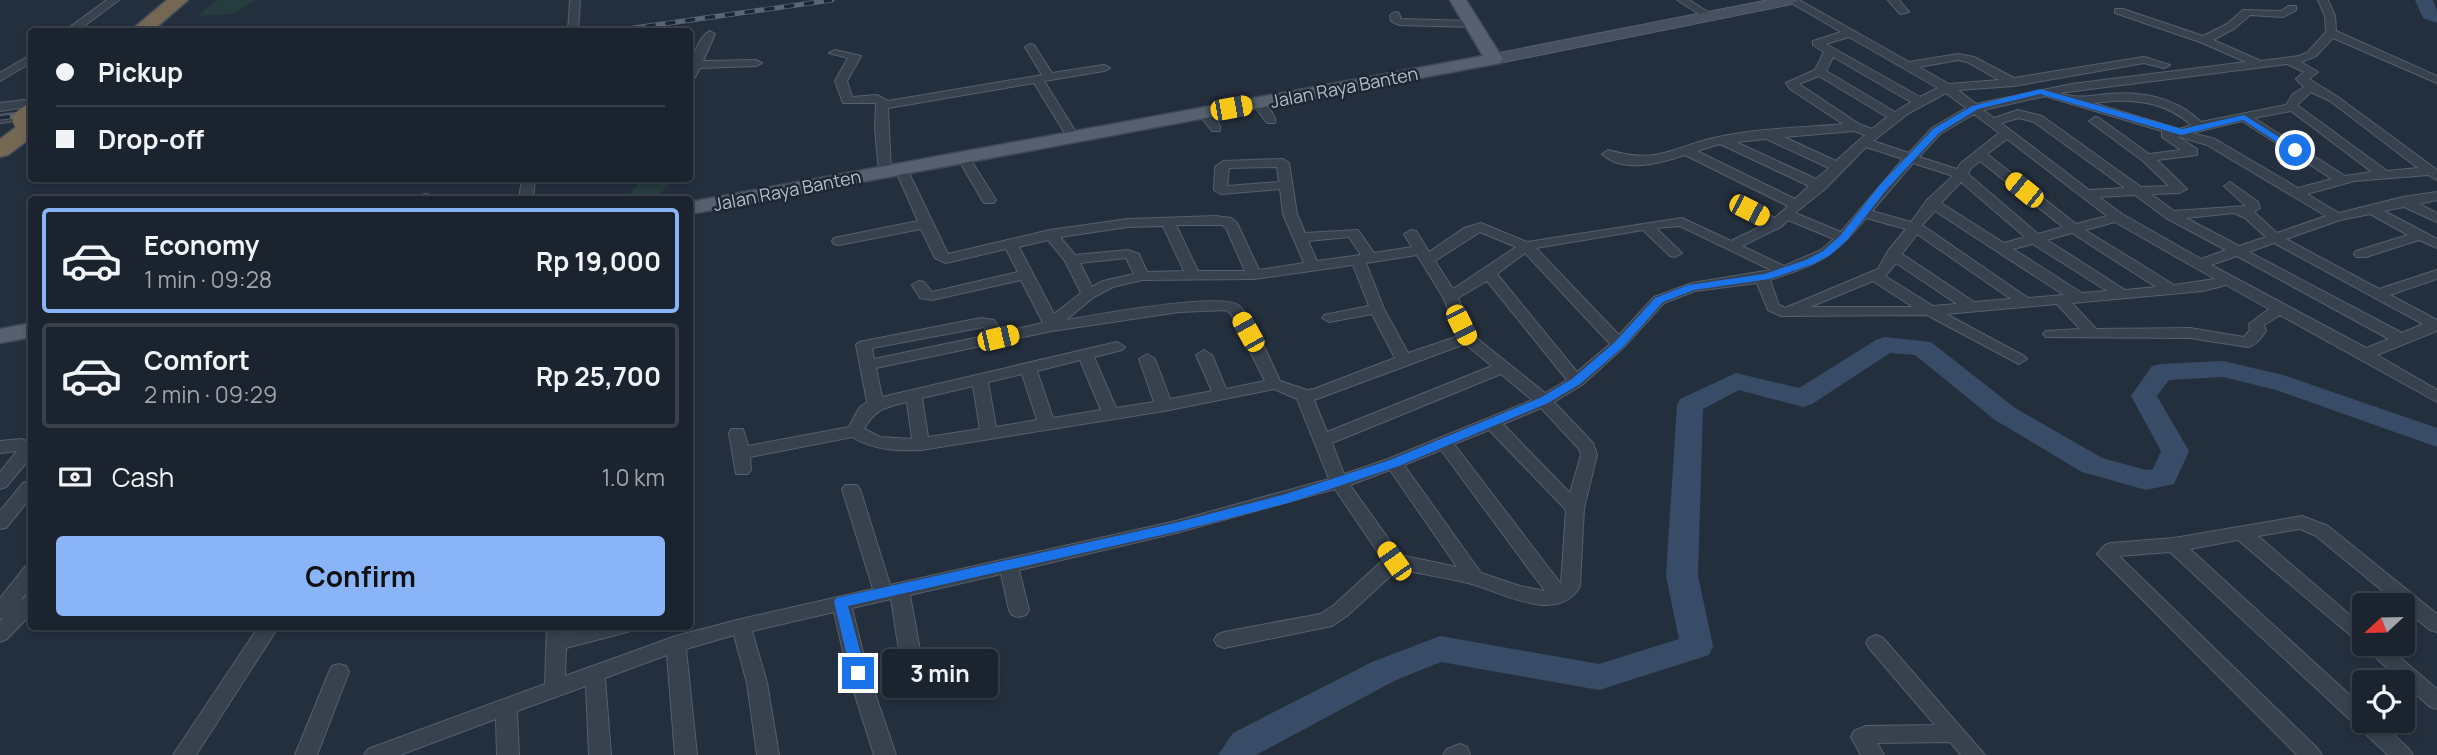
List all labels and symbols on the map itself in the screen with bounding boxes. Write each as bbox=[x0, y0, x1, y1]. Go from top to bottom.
street label: Jalan Raya Banten bbox=[1268, 61, 1420, 113]
car bbox=[1209, 94, 1254, 122]
route start bbox=[2279, 134, 2311, 166]
street label: Jalan Raya Banten bbox=[711, 164, 863, 216]
car bbox=[2002, 169, 2047, 211]
car bbox=[1726, 191, 1773, 229]
car bbox=[1443, 302, 1480, 348]
car bbox=[1229, 309, 1268, 355]
car bbox=[976, 323, 1021, 353]
car bbox=[1374, 538, 1415, 584]
north arrow bbox=[2352, 593, 2415, 656]
callout: 3 min bbox=[882, 648, 998, 698]
route end bbox=[842, 657, 874, 689]

